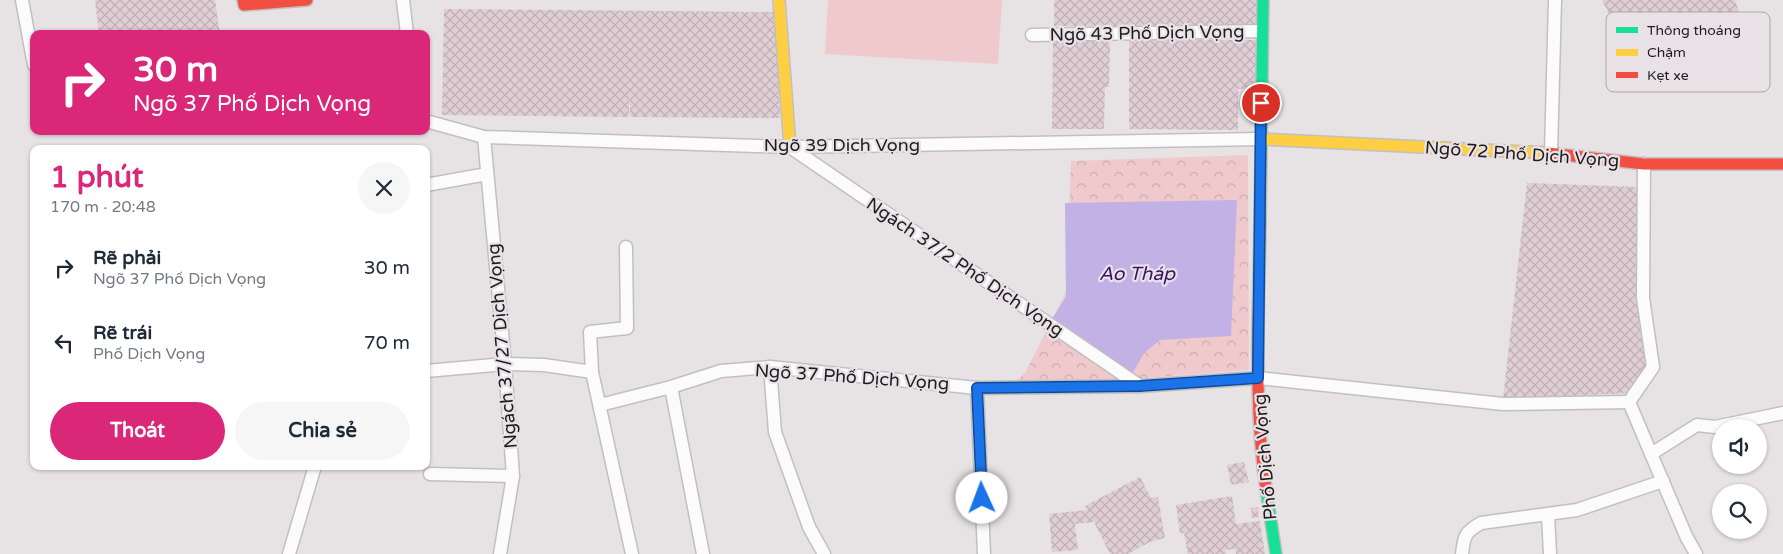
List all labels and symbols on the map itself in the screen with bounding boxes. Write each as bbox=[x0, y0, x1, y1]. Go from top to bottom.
legend bbox=[1606, 12, 1770, 92]
street label: Ngõ 43 Phố Dịch Vọng bbox=[1049, 20, 1245, 46]
text: Thông thoáng bbox=[1647, 22, 1741, 39]
text: Chậm bbox=[1647, 44, 1686, 61]
text: Kẹt xe bbox=[1647, 67, 1689, 84]
pin bbox=[1240, 82, 1282, 124]
street label: Ngõ 39 Dịch Vọng bbox=[764, 134, 920, 156]
street label: Ngõ 72 Phố Dịch Vọng bbox=[1424, 136, 1620, 172]
street label: Ngách 37/2 Phố Dịch Vọng bbox=[862, 193, 1068, 341]
street label: Ngách 37/27 Dịch Vọng bbox=[482, 242, 522, 450]
water label: Ao Tháp bbox=[1099, 263, 1176, 285]
street label: Ngõ 37 Phố Dịch Vọng bbox=[754, 359, 950, 395]
street label: Phố Dịch Vọng bbox=[1249, 393, 1281, 521]
position arrow bbox=[955, 471, 1007, 523]

